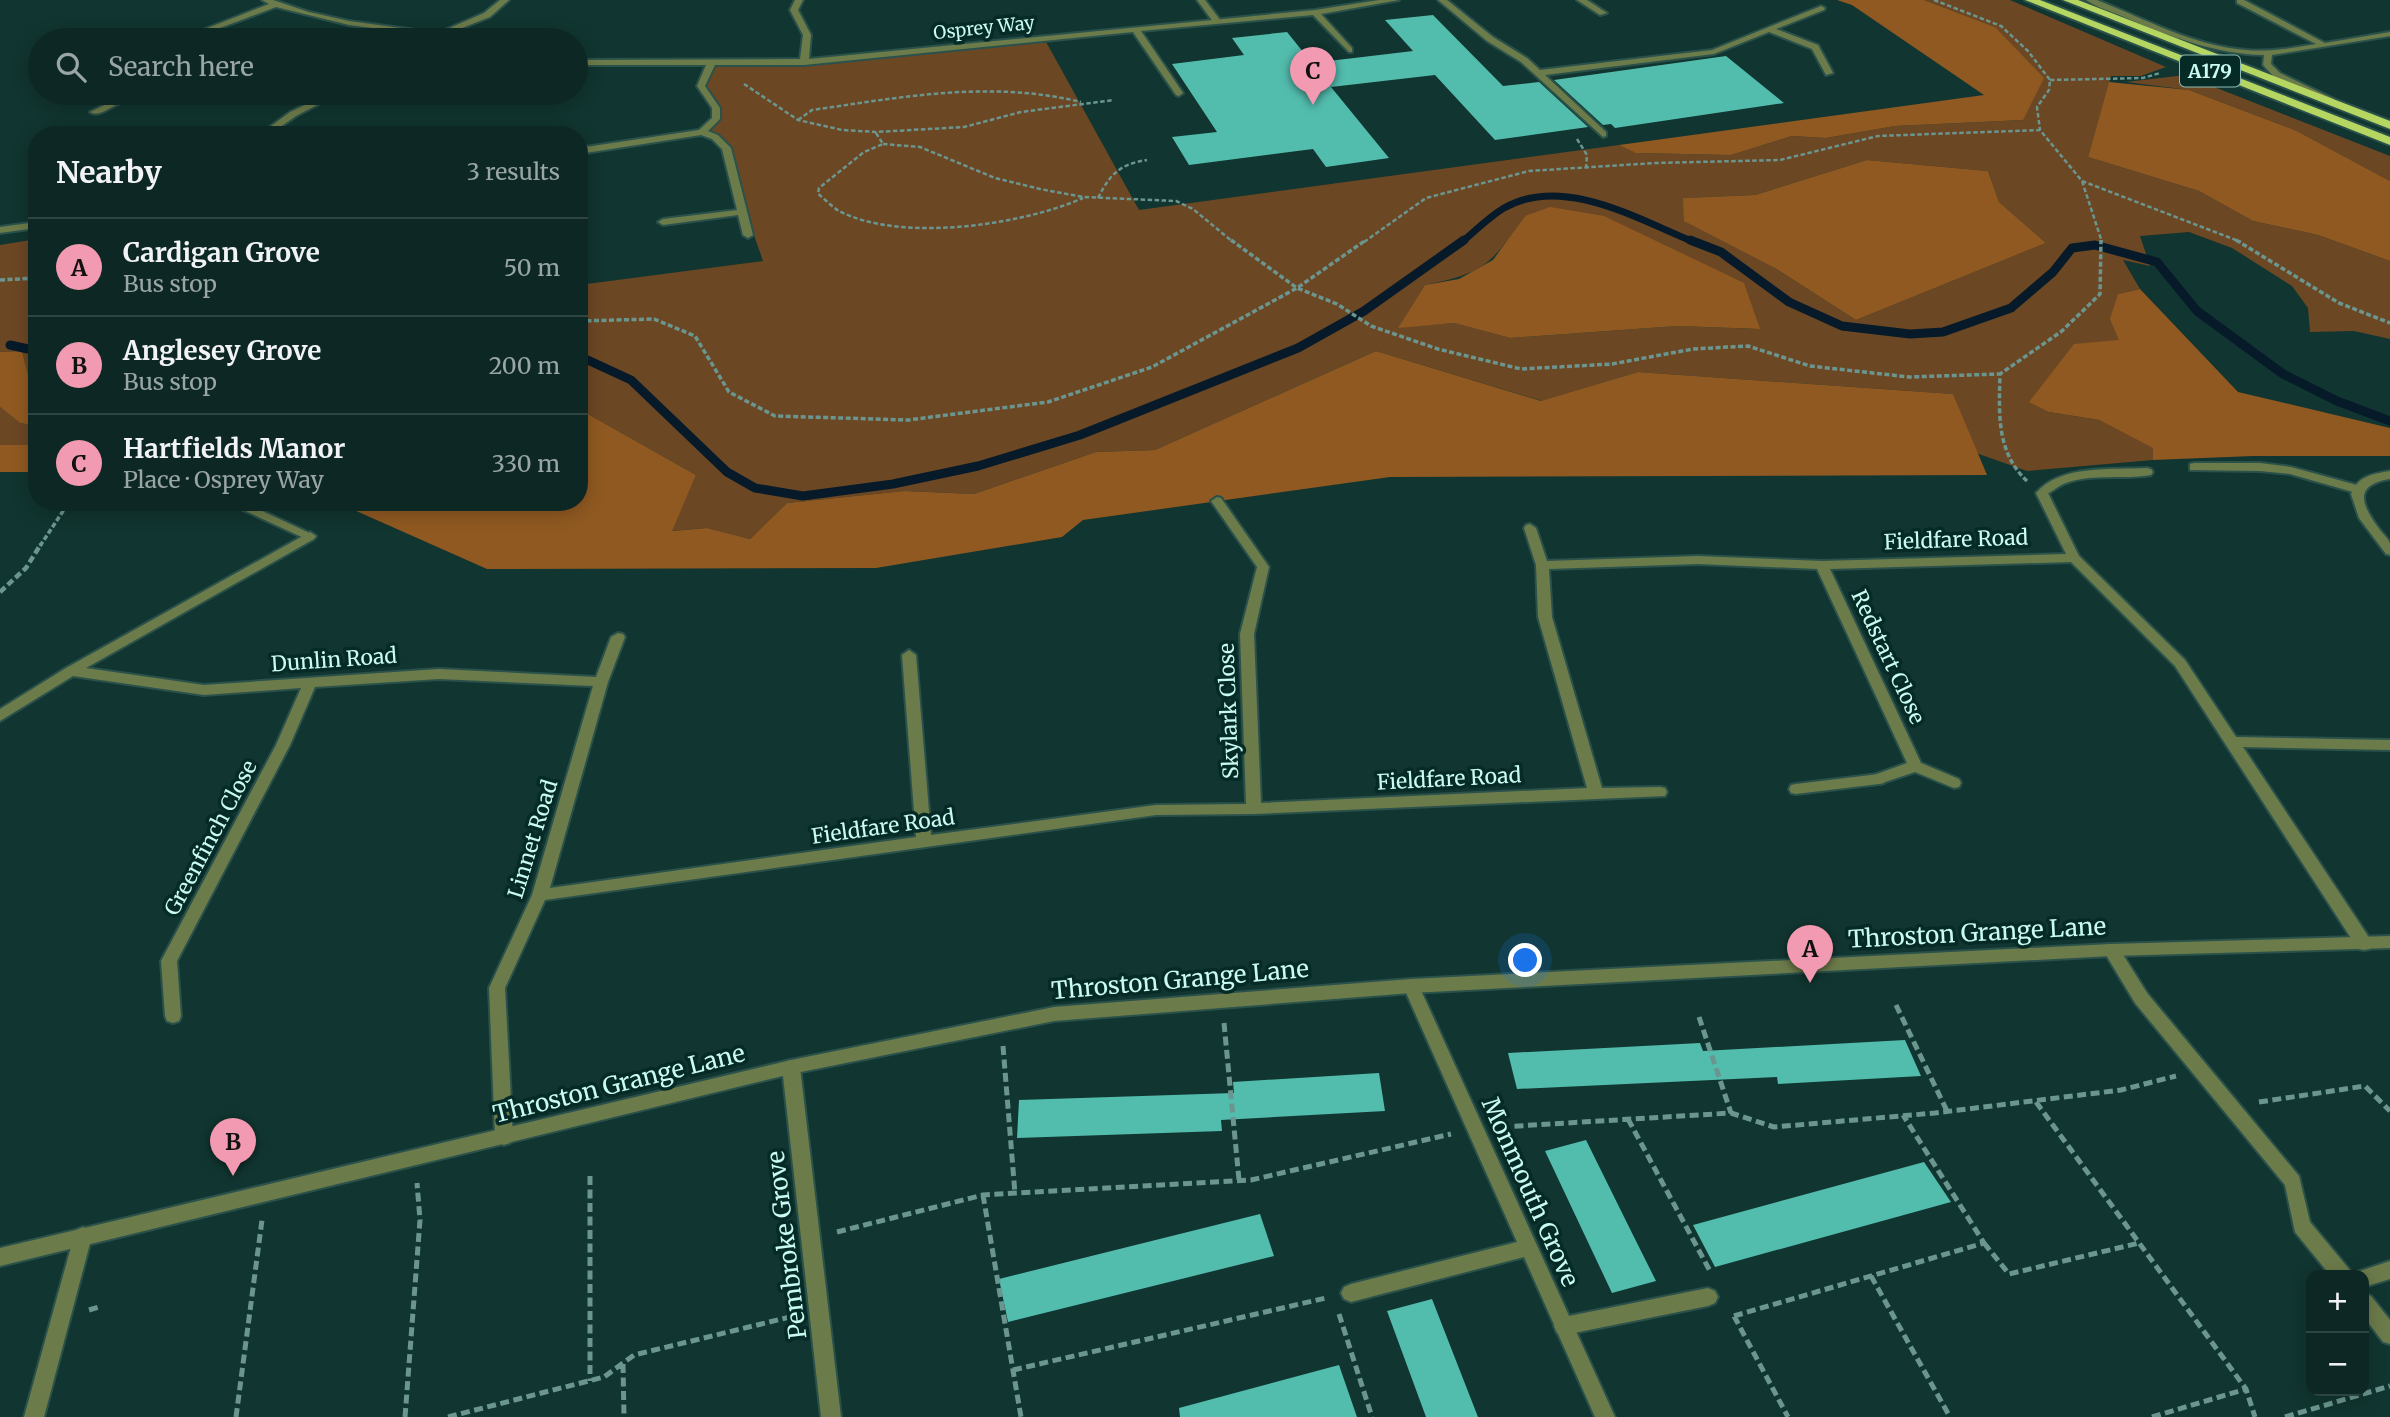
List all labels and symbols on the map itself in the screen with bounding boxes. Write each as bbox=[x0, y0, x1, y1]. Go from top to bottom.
street label: Osprey Way bbox=[932, 11, 1036, 44]
pin: C bbox=[1290, 47, 1336, 105]
road number: A179 bbox=[2180, 55, 2240, 86]
street label: Fieldfare Road bbox=[1883, 523, 2029, 556]
street label: Redstart Close bbox=[1846, 585, 1931, 728]
street label: Dunlin Road bbox=[270, 642, 398, 677]
street label: Skylark Close bbox=[1213, 642, 1244, 780]
street label: Greenfinch Close bbox=[158, 756, 263, 920]
street label: Fieldfare Road bbox=[1376, 761, 1522, 796]
street label: Linnet Road bbox=[502, 776, 563, 901]
street label: Fieldfare Road bbox=[810, 803, 957, 850]
street label: Throston Grange Lane bbox=[1847, 910, 2107, 955]
pin: A bbox=[1787, 925, 1833, 983]
your location bbox=[1508, 943, 1542, 977]
street label: Throston Grange Lane bbox=[1050, 953, 1310, 1006]
street label: Throston Grange Lane bbox=[490, 1037, 748, 1130]
street label: Monmouth Grove bbox=[1475, 1092, 1586, 1291]
pin: B bbox=[210, 1118, 256, 1176]
street label: Pembroke Grove bbox=[760, 1149, 813, 1341]

